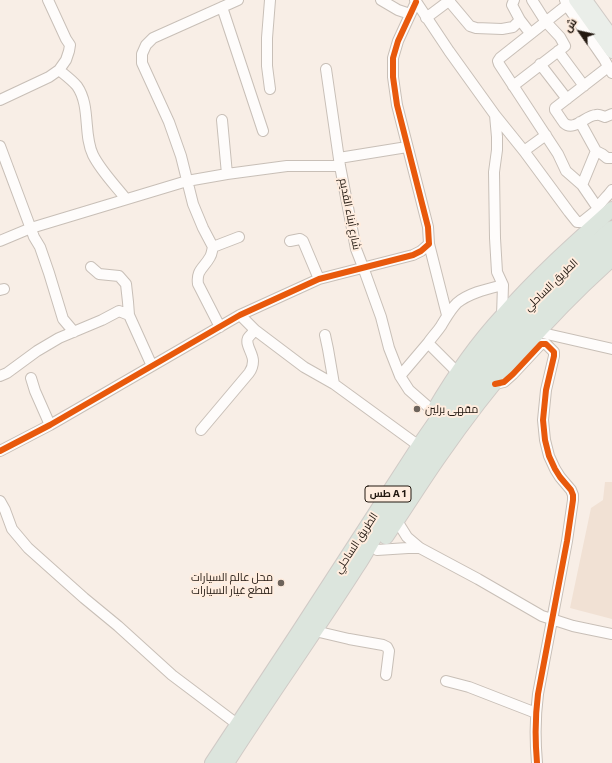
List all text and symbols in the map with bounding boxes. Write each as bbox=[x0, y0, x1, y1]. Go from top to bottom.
north arrow bbox=[560, 12, 600, 52]
text: ش bbox=[560, 16, 579, 34]
street label: شارع أبناء القديم bbox=[337, 177, 363, 251]
street label: الطريق الساحلي bbox=[521, 256, 581, 314]
place label: مقهى برلين bbox=[425, 402, 478, 416]
marker: مقهى برلين bbox=[412, 404, 422, 414]
road number: طس A 1 bbox=[365, 486, 411, 502]
street label: الطريق الساحلي bbox=[331, 510, 381, 576]
place label: محل عالم السيارات لقطع غيار السيارات bbox=[191, 570, 273, 596]
marker: محل عالم السيارات لقطع غيار السيارات bbox=[276, 578, 286, 588]

